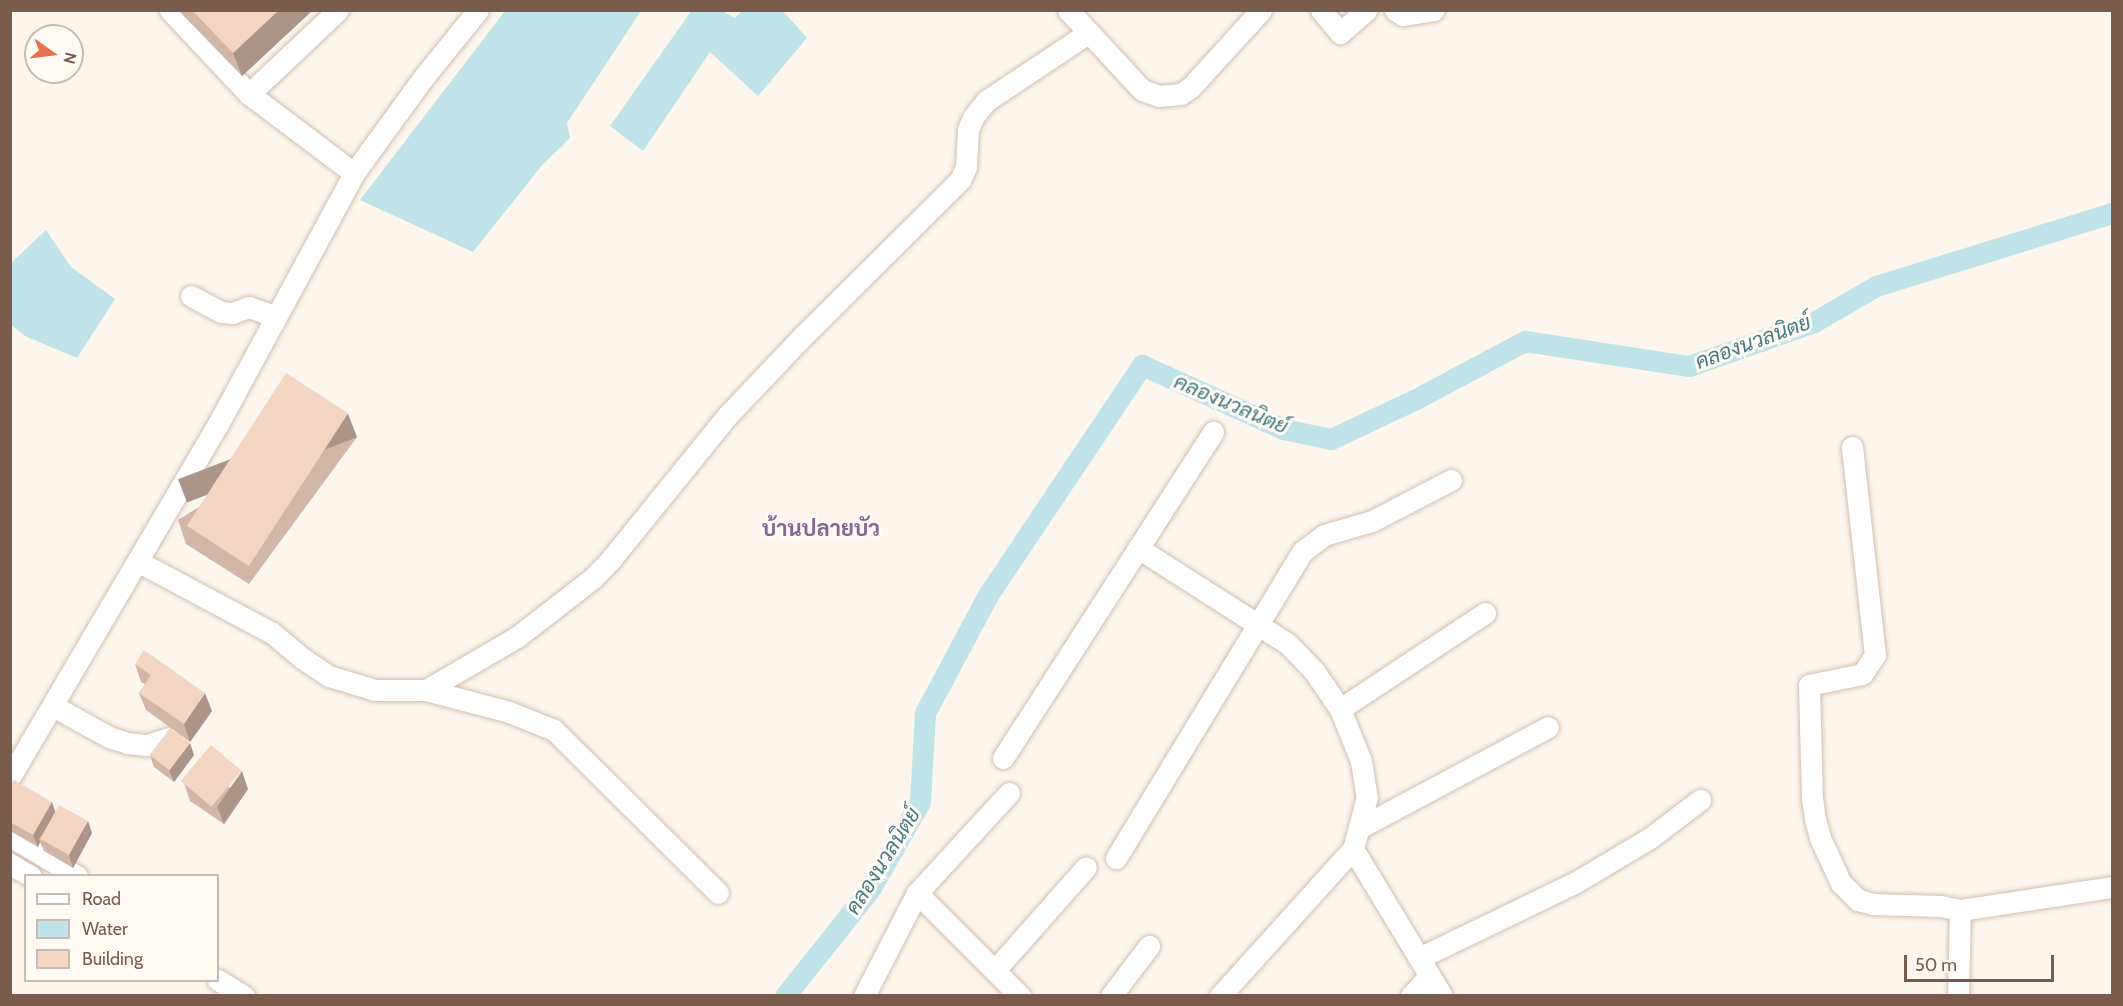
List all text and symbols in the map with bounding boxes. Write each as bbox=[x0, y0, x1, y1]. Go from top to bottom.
north arrow bbox=[24, 24, 84, 84]
text: N bbox=[59, 50, 81, 66]
water label: คลองนวลนิตย์ bbox=[1692, 309, 1814, 375]
water label: คลองนวลนิตย์ bbox=[1170, 369, 1292, 439]
district label: บ้านปลายบัว bbox=[762, 516, 880, 542]
water label: คลองนวลนิตย์ bbox=[840, 803, 926, 919]
legend bbox=[24, 874, 219, 982]
text: Road bbox=[82, 888, 121, 910]
text: Water bbox=[82, 918, 128, 940]
scale bar bbox=[1907, 943, 2057, 981]
text: Building bbox=[82, 948, 143, 970]
text: 50 m bbox=[1915, 954, 1957, 976]

